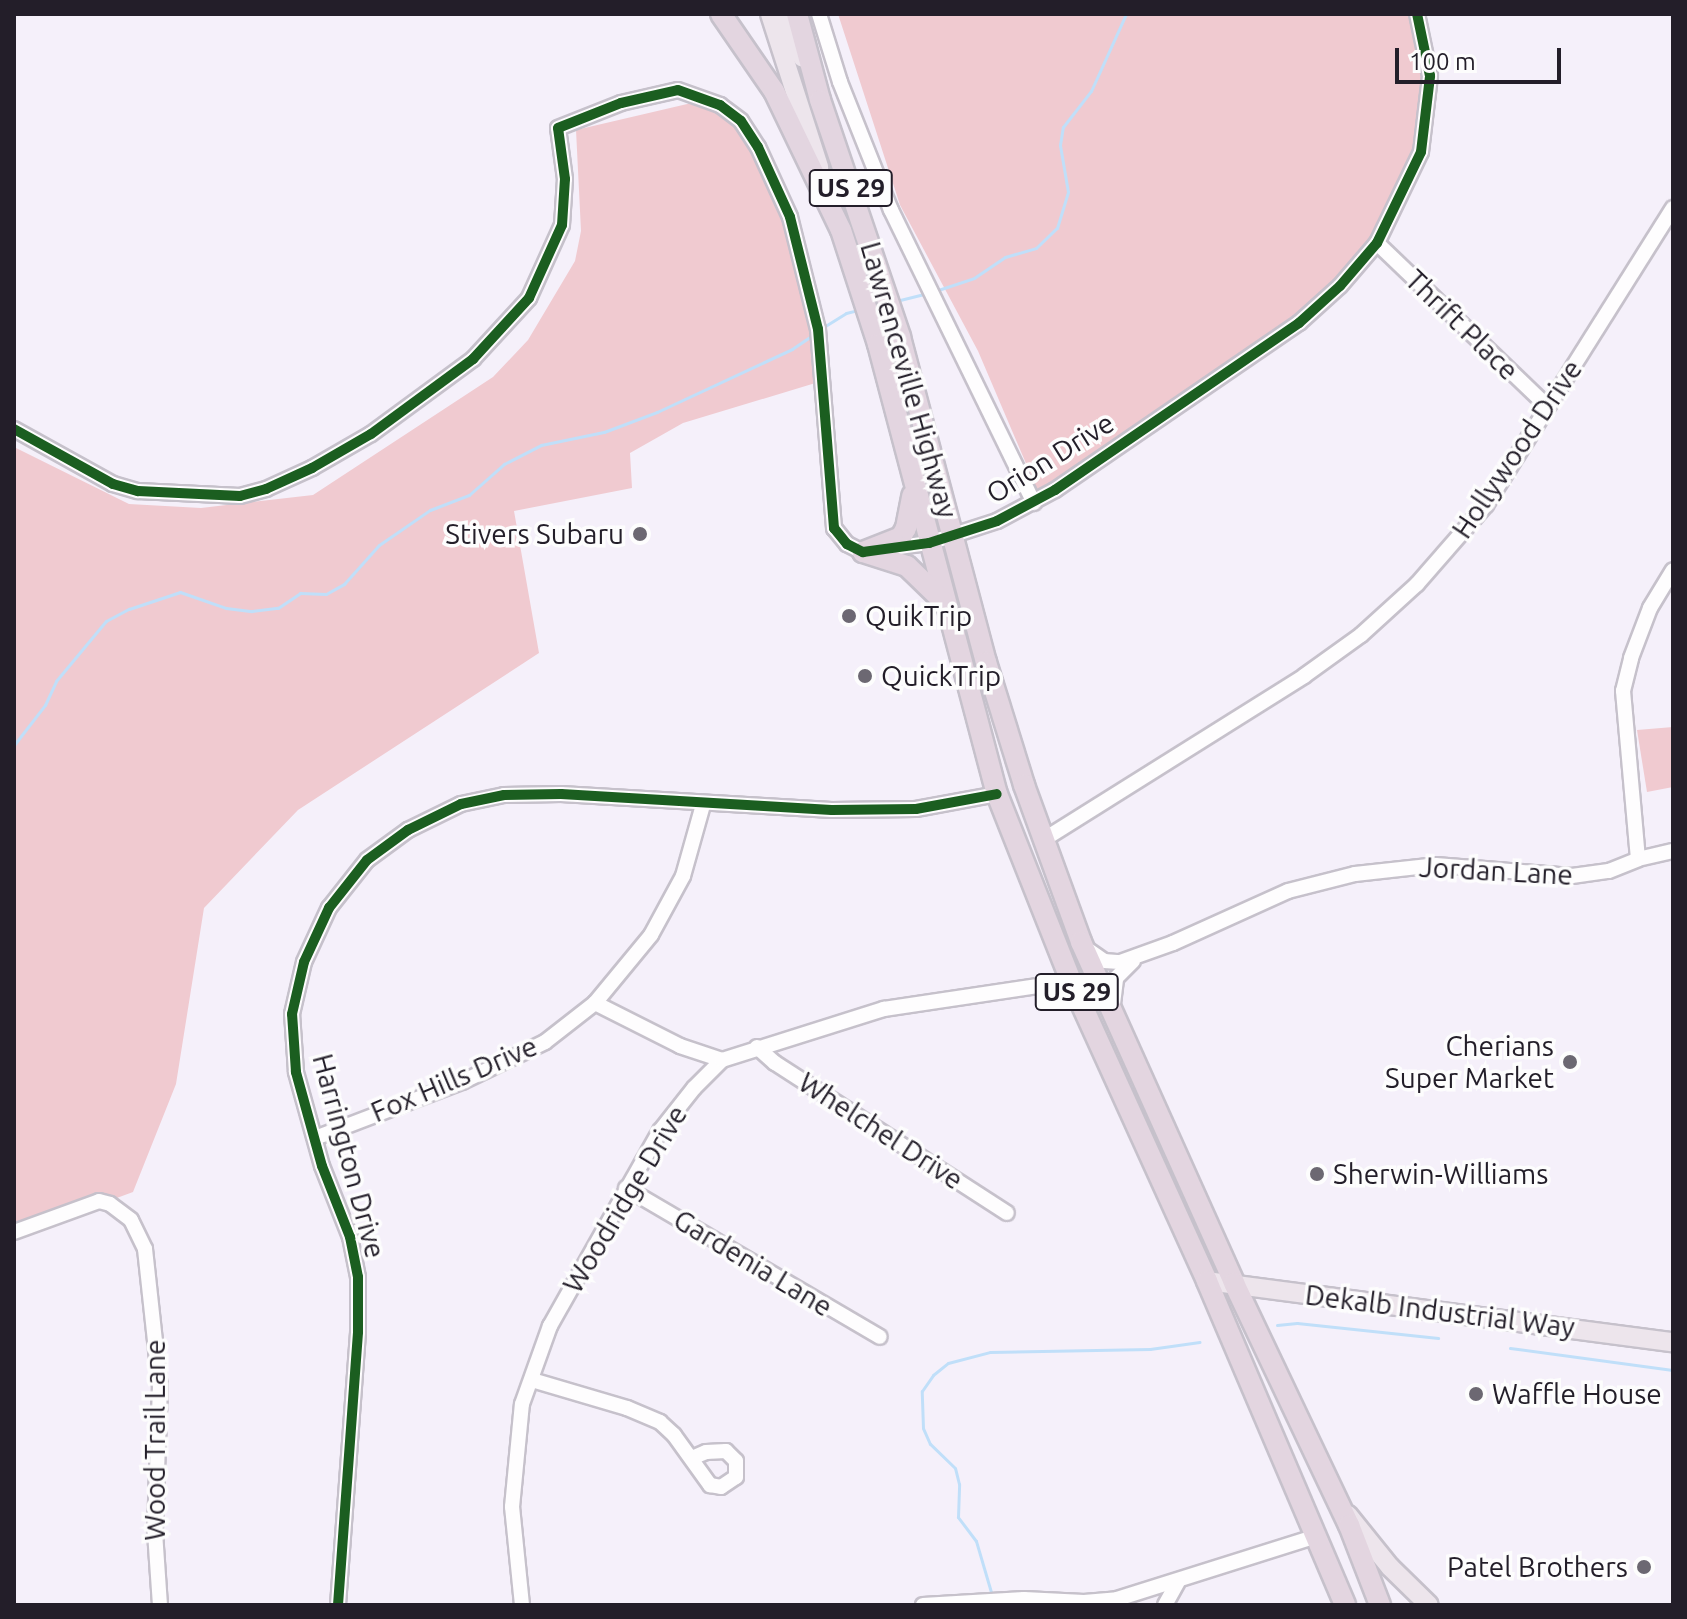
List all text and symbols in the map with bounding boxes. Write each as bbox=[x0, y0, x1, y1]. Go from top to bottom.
scale bar bbox=[1399, 32, 1565, 82]
text: 100 m bbox=[1409, 48, 1476, 75]
road number: US 29 bbox=[807, 166, 895, 210]
street label: Lawrenceville Highway bbox=[853, 238, 965, 522]
street label: Thrift Place bbox=[1399, 263, 1525, 387]
street label: Hollywood Drive bbox=[1445, 353, 1589, 545]
street label: Orion Drive bbox=[980, 406, 1120, 510]
place label: Stivers Subaru bbox=[445, 517, 624, 551]
marker: Stivers Subaru bbox=[631, 525, 649, 543]
place label: QuikTrip bbox=[865, 599, 972, 633]
marker: QuikTrip bbox=[840, 607, 858, 625]
place label: QuickTrip bbox=[881, 659, 1001, 693]
marker: QuickTrip bbox=[856, 667, 874, 685]
street label: Jordan Lane bbox=[1418, 850, 1574, 892]
road number: US 29 bbox=[1033, 970, 1121, 1014]
street label: Fox Hills Drive bbox=[366, 1029, 542, 1129]
place label: Cherians Super Market bbox=[1385, 1029, 1554, 1095]
street label: Harrington Drive bbox=[306, 1050, 392, 1262]
marker: Cherians Super Market bbox=[1561, 1053, 1579, 1071]
street label: Whelchel Drive bbox=[793, 1065, 969, 1197]
street label: Woodridge Drive bbox=[556, 1099, 694, 1299]
place label: Sherwin-Williams bbox=[1333, 1157, 1548, 1191]
marker: Sherwin-Williams bbox=[1308, 1165, 1326, 1183]
street label: Gardenia Lane bbox=[668, 1202, 838, 1324]
street label: Dekalb Industrial Way bbox=[1303, 1278, 1577, 1344]
street label: Wood Trail Lane bbox=[138, 1339, 172, 1541]
place label: Waffle House bbox=[1492, 1377, 1662, 1411]
marker: Waffle House bbox=[1467, 1385, 1485, 1403]
place label: Patel Brothers bbox=[1447, 1550, 1628, 1584]
marker: Patel Brothers bbox=[1635, 1558, 1653, 1576]

